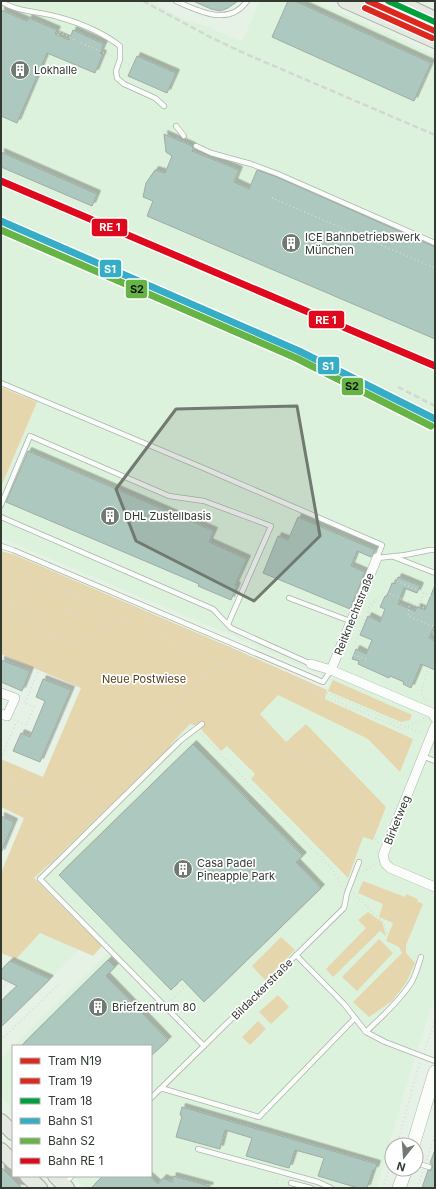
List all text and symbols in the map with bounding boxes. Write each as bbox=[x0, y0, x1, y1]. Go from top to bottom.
building icon: Lokhalle bbox=[9, 59, 31, 81]
place label: Lokhalle bbox=[34, 63, 77, 77]
line badge: RE 1 bbox=[91, 218, 128, 237]
text: RE 1 bbox=[99, 220, 121, 234]
place label: ICE Bahnbetriebswerk München bbox=[305, 230, 420, 257]
building icon: ICE Bahnbetriebswerk München bbox=[280, 232, 302, 254]
line badge: S1 bbox=[99, 259, 122, 278]
text: S1 bbox=[104, 262, 116, 276]
line badge: S2 bbox=[125, 279, 148, 299]
text: S2 bbox=[130, 282, 144, 296]
line badge: RE 1 bbox=[308, 310, 345, 329]
text: RE 1 bbox=[315, 313, 337, 327]
line badge: S1 bbox=[317, 356, 340, 375]
text: S1 bbox=[322, 359, 334, 373]
line badge: S2 bbox=[341, 377, 364, 396]
text: S2 bbox=[345, 379, 359, 393]
building icon: DHL Zustellbasis bbox=[99, 505, 121, 527]
place label: DHL Zustellbasis bbox=[124, 509, 211, 523]
street label: Reitknechtstraße bbox=[331, 571, 377, 657]
park label: Neue Postwiese bbox=[102, 672, 186, 686]
street label: Birketweg bbox=[381, 793, 413, 847]
place label: Casa Padel Pineapple Park bbox=[197, 856, 275, 883]
building icon: Casa Padel Pineapple Park bbox=[172, 858, 194, 880]
street label: Bildackerstraße bbox=[228, 955, 296, 1023]
building icon: Briefzentrum 80 bbox=[87, 996, 109, 1018]
place label: Briefzentrum 80 bbox=[112, 1000, 196, 1014]
legend bbox=[12, 1045, 152, 1177]
text: Tram N19 bbox=[48, 1053, 102, 1068]
text: Tram 19 bbox=[48, 1073, 93, 1088]
text: Tram 18 bbox=[48, 1093, 93, 1108]
text: Bahn S1 bbox=[48, 1113, 93, 1128]
text: Bahn S2 bbox=[48, 1133, 95, 1148]
north arrow bbox=[384, 1137, 424, 1177]
text: Bahn RE 1 bbox=[48, 1153, 103, 1168]
text: N bbox=[395, 1159, 407, 1174]

